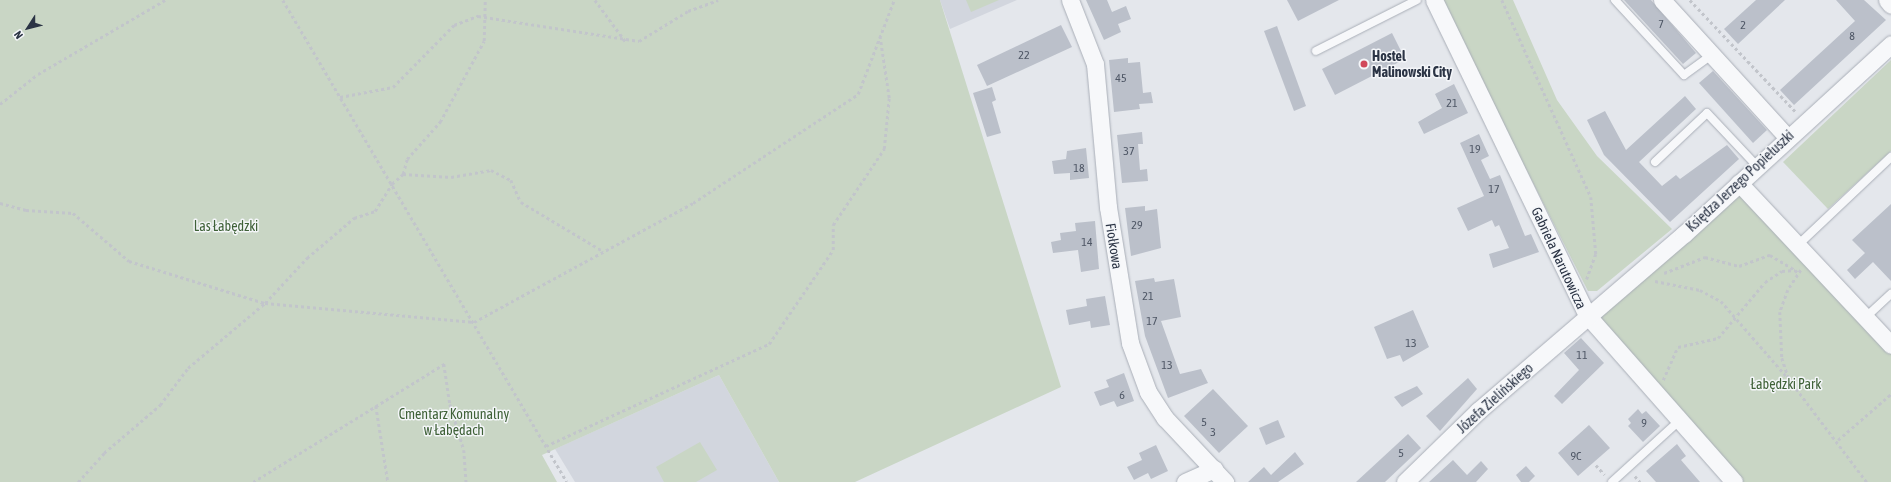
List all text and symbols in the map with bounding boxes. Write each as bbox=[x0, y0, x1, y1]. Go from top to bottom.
north arrow bbox=[8, 8, 48, 48]
house number: 7 bbox=[1658, 18, 1664, 32]
house number: 2 bbox=[1740, 19, 1746, 33]
text: N bbox=[12, 29, 25, 41]
house number: 8 bbox=[1849, 30, 1855, 44]
place label: Hostel Malinowski City bbox=[1372, 48, 1452, 80]
house number: 22 bbox=[1018, 49, 1030, 63]
marker: Hostel Malinowski City bbox=[1359, 59, 1369, 69]
house number: 45 bbox=[1115, 72, 1127, 86]
house number: 21 bbox=[1446, 97, 1458, 111]
street label: Księdza Jerzego Popiełuszki bbox=[1683, 127, 1797, 235]
house number: 19 bbox=[1469, 143, 1481, 157]
house number: 37 bbox=[1123, 145, 1135, 159]
house number: 18 bbox=[1073, 162, 1085, 176]
house number: 17 bbox=[1488, 183, 1500, 197]
street label: Gabriela Narutowicza bbox=[1528, 204, 1590, 312]
park label: Las Łabędzki bbox=[194, 218, 258, 234]
house number: 29 bbox=[1131, 219, 1143, 233]
street label: Fiołkowa bbox=[1102, 222, 1126, 270]
house number: 14 bbox=[1081, 236, 1093, 250]
house number: 21 bbox=[1142, 290, 1154, 304]
house number: 17 bbox=[1146, 315, 1158, 329]
house number: 13 bbox=[1405, 337, 1417, 351]
house number: 11 bbox=[1576, 349, 1588, 363]
house number: 13 bbox=[1161, 359, 1173, 373]
street label: Józefa Zielińskiego bbox=[1453, 359, 1537, 437]
park label: Łabędzki Park bbox=[1751, 376, 1821, 392]
house number: 6 bbox=[1119, 389, 1125, 403]
park label: Cmentarz Komunalny w Łabędach bbox=[399, 406, 509, 438]
house number: 5 bbox=[1201, 416, 1207, 430]
house number: 9 bbox=[1641, 417, 1647, 431]
house number: 3 bbox=[1210, 426, 1216, 440]
house number: 5 bbox=[1398, 447, 1404, 461]
house number: 9C bbox=[1570, 450, 1582, 464]

